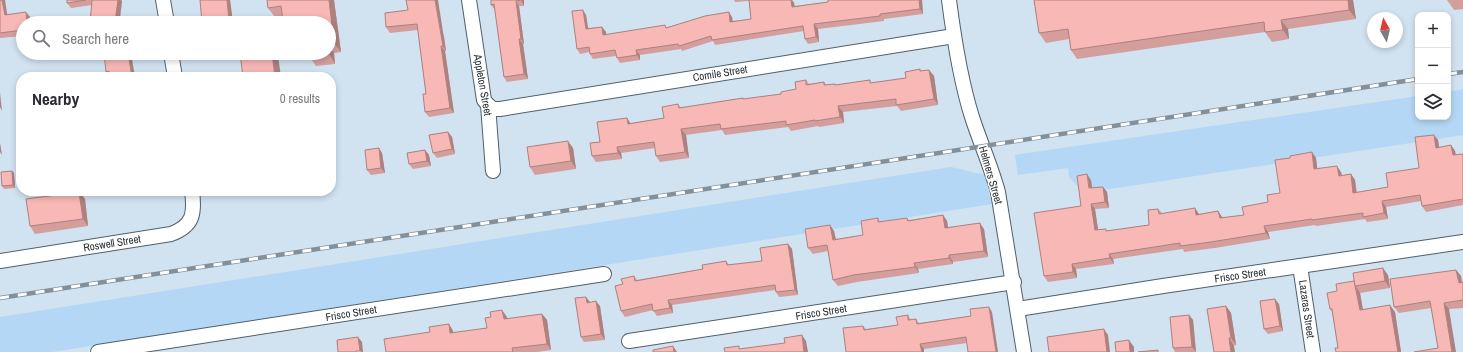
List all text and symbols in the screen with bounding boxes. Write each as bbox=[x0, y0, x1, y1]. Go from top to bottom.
north arrow bbox=[1367, 12, 1403, 48]
map controls bbox=[1415, 12, 1451, 120]
button: + bbox=[1415, 12, 1451, 48]
search box bbox=[16, 16, 336, 60]
icon: search bbox=[30, 27, 52, 49]
text: Search here bbox=[62, 28, 129, 49]
button: − bbox=[1415, 48, 1451, 84]
street label: Appleton Street bbox=[471, 52, 495, 117]
street label: Comile Street bbox=[692, 62, 749, 84]
button: layers bbox=[1415, 84, 1451, 120]
text: Nearby bbox=[32, 87, 79, 110]
text: 0 results bbox=[280, 90, 320, 107]
street label: Helmers Street bbox=[976, 144, 1006, 206]
street label: Roswell Street bbox=[82, 231, 142, 254]
street label: Frisco Street bbox=[1213, 264, 1267, 286]
street label: Lazaras Street bbox=[1296, 279, 1318, 340]
street label: Frisco Street bbox=[794, 301, 848, 323]
street label: Frisco Street bbox=[324, 302, 378, 324]

